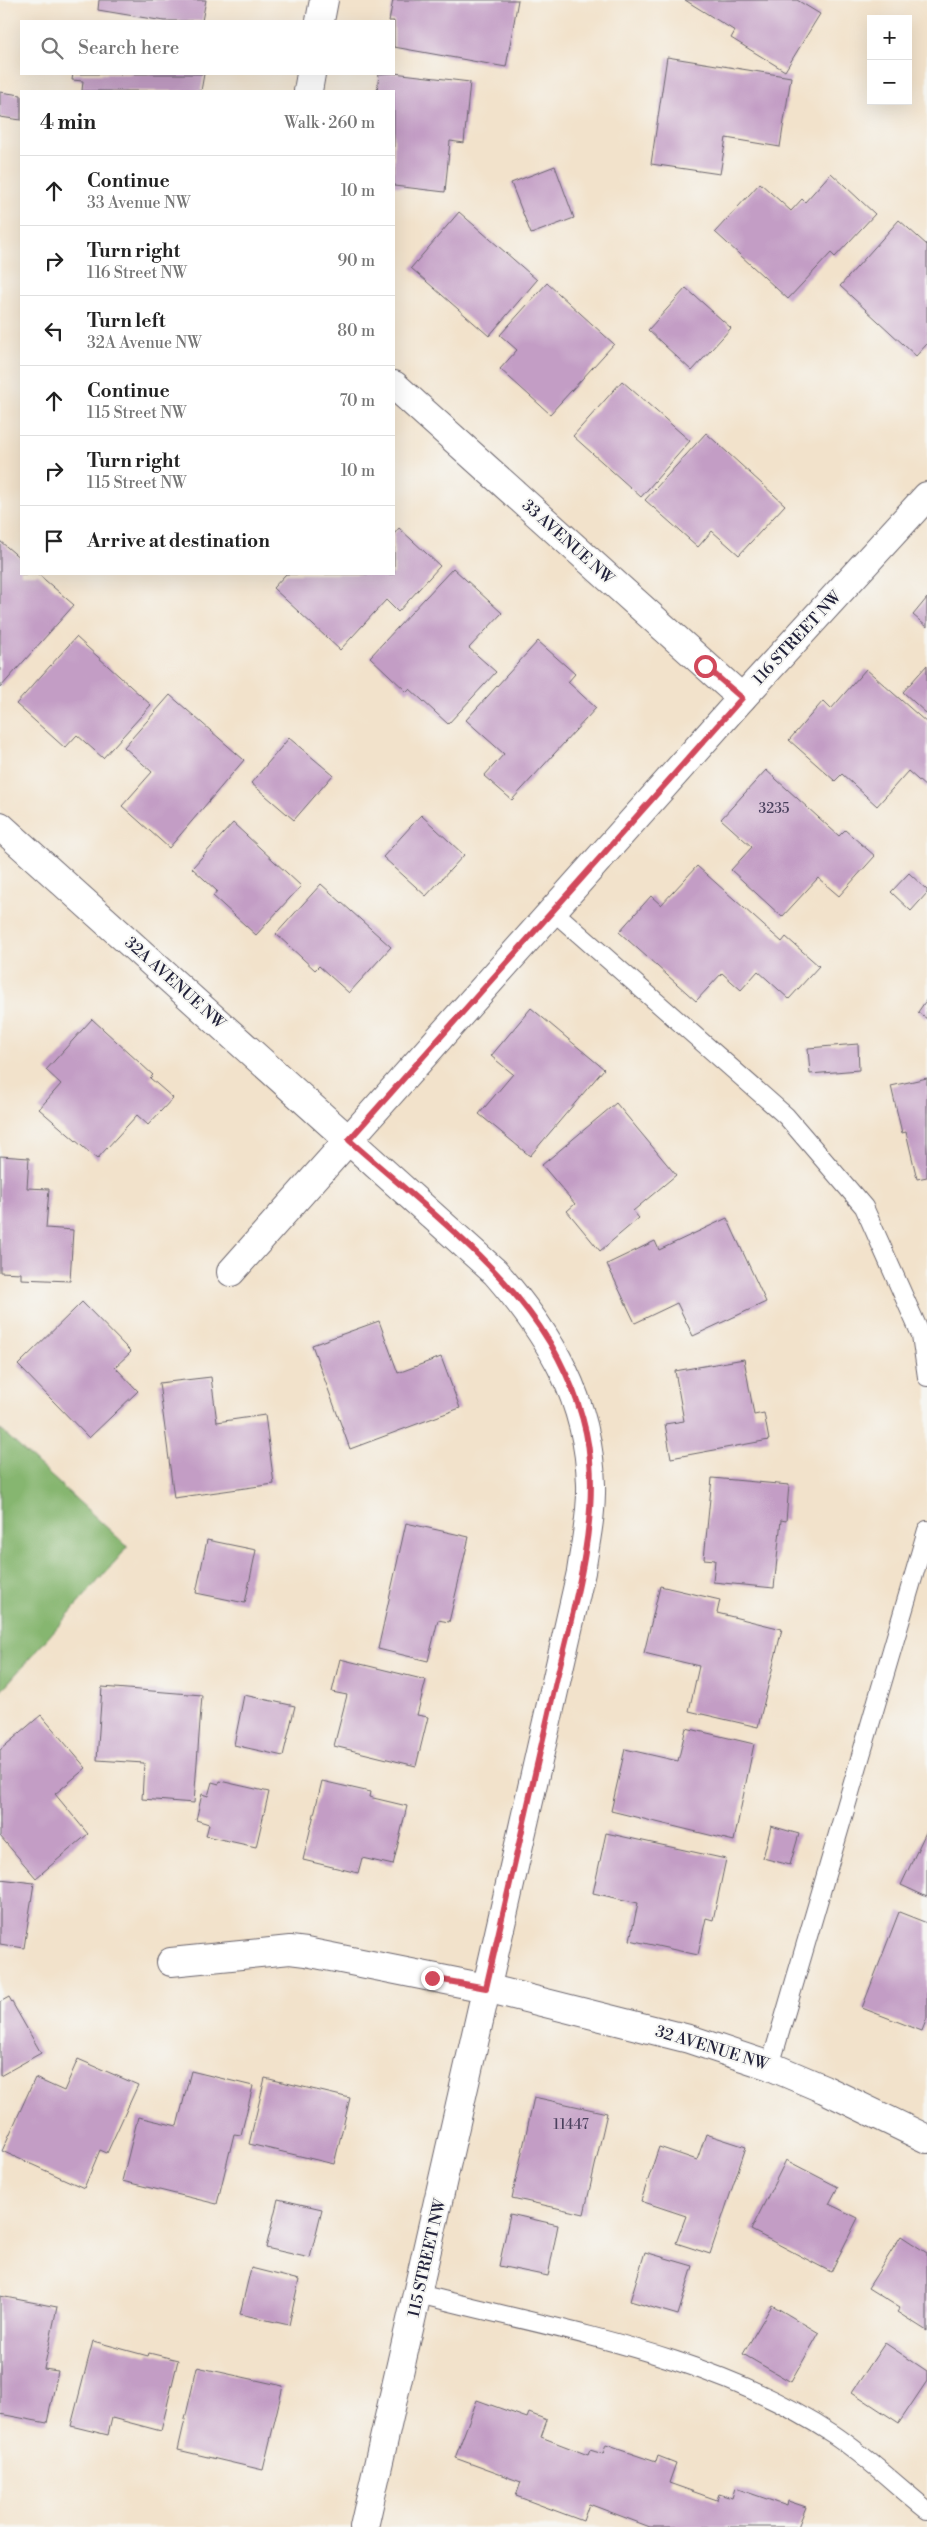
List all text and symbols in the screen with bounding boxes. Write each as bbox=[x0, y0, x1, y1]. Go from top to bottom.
map controls bbox=[867, 15, 912, 105]
button: + bbox=[867, 15, 912, 60]
search box bbox=[20, 20, 395, 75]
icon: search bbox=[38, 34, 66, 62]
text: Search here bbox=[78, 36, 179, 60]
button: − bbox=[867, 60, 912, 105]
text: 4 min bbox=[40, 110, 96, 136]
text: Walk · 260 m bbox=[284, 113, 375, 133]
text: Continue bbox=[87, 169, 170, 193]
icon: ahead bbox=[40, 177, 68, 205]
text: 10 m bbox=[341, 181, 375, 201]
text: 33 Avenue NW bbox=[87, 193, 190, 213]
text: Turn right bbox=[87, 239, 180, 263]
icon: right bbox=[40, 247, 68, 275]
text: 90 m bbox=[337, 251, 375, 271]
text: 116 Street NW bbox=[87, 263, 187, 283]
text: Turn left bbox=[87, 309, 166, 333]
icon: left bbox=[40, 317, 68, 345]
text: 80 m bbox=[337, 321, 375, 341]
text: 32A Avenue NW bbox=[87, 333, 202, 353]
text: Continue bbox=[87, 379, 170, 403]
icon: ahead bbox=[40, 387, 68, 415]
text: 70 m bbox=[339, 391, 375, 411]
text: 115 Street NW bbox=[87, 403, 187, 423]
text: Turn right bbox=[87, 449, 180, 473]
icon: right bbox=[40, 457, 68, 485]
text: 10 m bbox=[341, 461, 375, 481]
text: 115 Street NW bbox=[87, 473, 187, 493]
street label: 33 AVENUE NW bbox=[518, 495, 619, 589]
icon: arrive bbox=[40, 527, 68, 555]
text: Arrive at destination bbox=[87, 529, 270, 553]
street label: 116 STREET NW bbox=[748, 587, 846, 689]
route start bbox=[694, 655, 717, 678]
house number: 3235 bbox=[758, 800, 790, 818]
street label: 32A AVENUE NW bbox=[121, 933, 230, 1034]
route end bbox=[421, 1967, 444, 1990]
street label: 32 AVENUE NW bbox=[653, 2021, 772, 2075]
house number: 11447 bbox=[553, 2116, 589, 2134]
street label: 115 STREET NW bbox=[404, 2196, 450, 2319]

